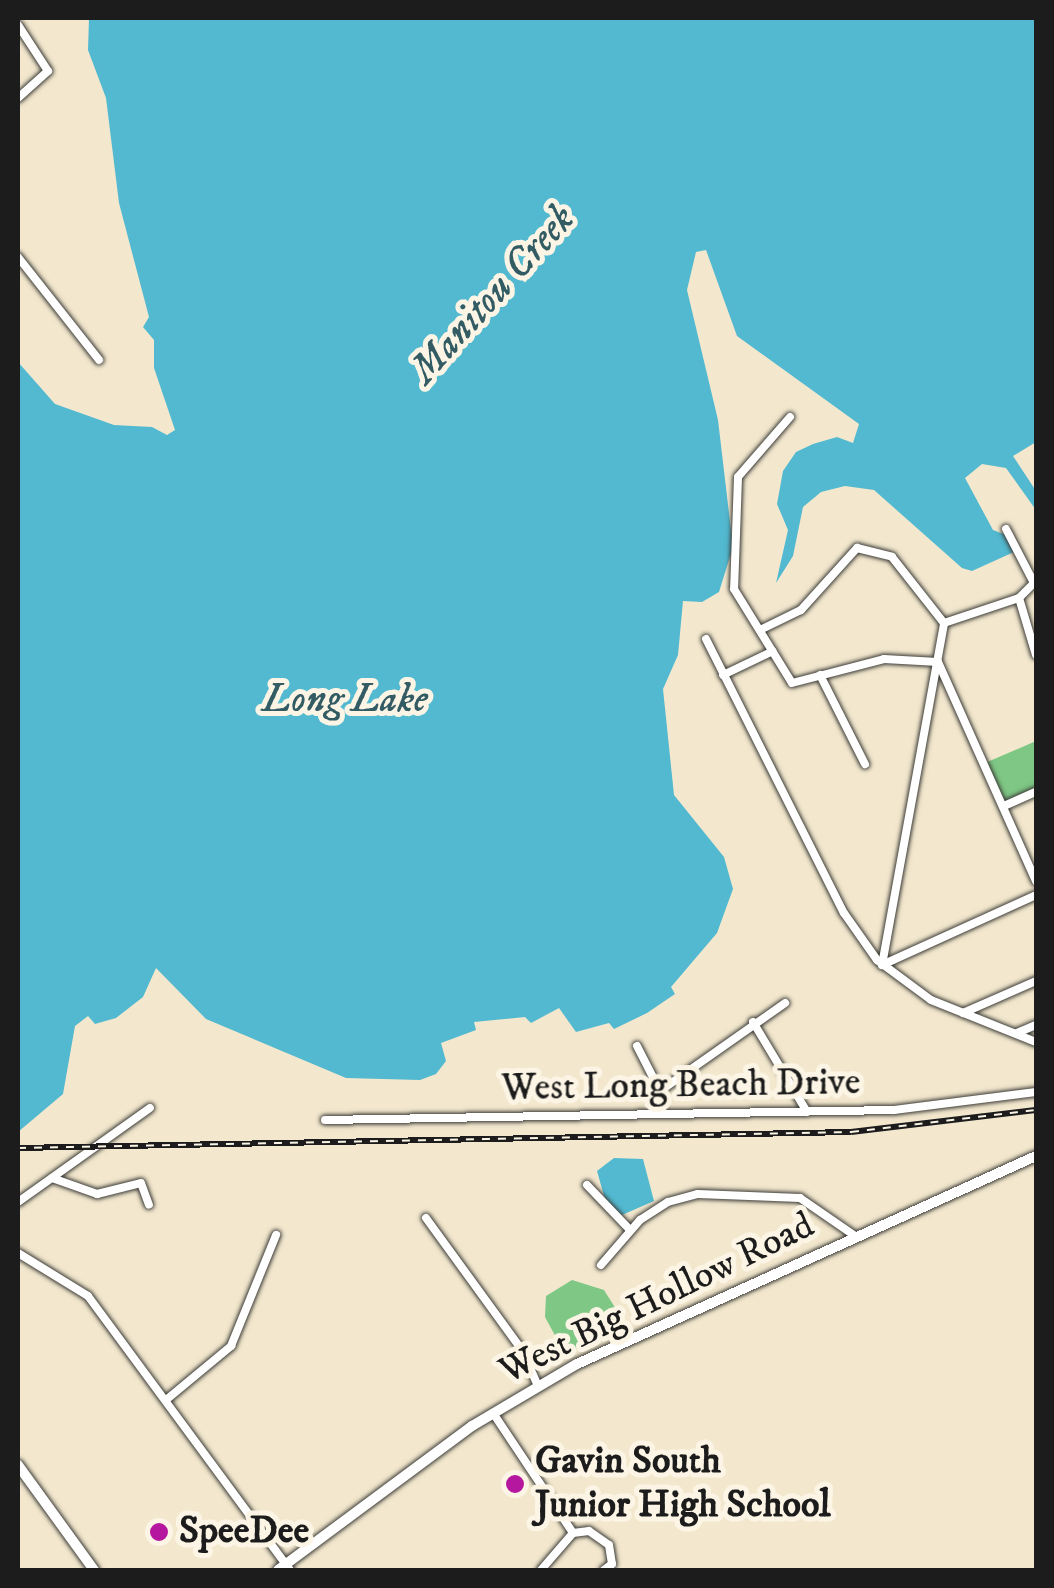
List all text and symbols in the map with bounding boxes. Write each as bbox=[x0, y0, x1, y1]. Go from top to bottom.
water label: Manitou Creek bbox=[400, 196, 586, 394]
water label: Long Lake bbox=[262, 676, 428, 724]
street label: West Long Beach Drive bbox=[501, 1060, 861, 1112]
street label: West Big Hollow Road bbox=[492, 1203, 822, 1395]
place label: Gavin South Junior High School bbox=[535, 1439, 831, 1528]
marker: Gavin South Junior High School bbox=[504, 1473, 526, 1495]
place label: SpeeDee bbox=[179, 1509, 309, 1555]
marker: SpeeDee bbox=[148, 1521, 170, 1543]

